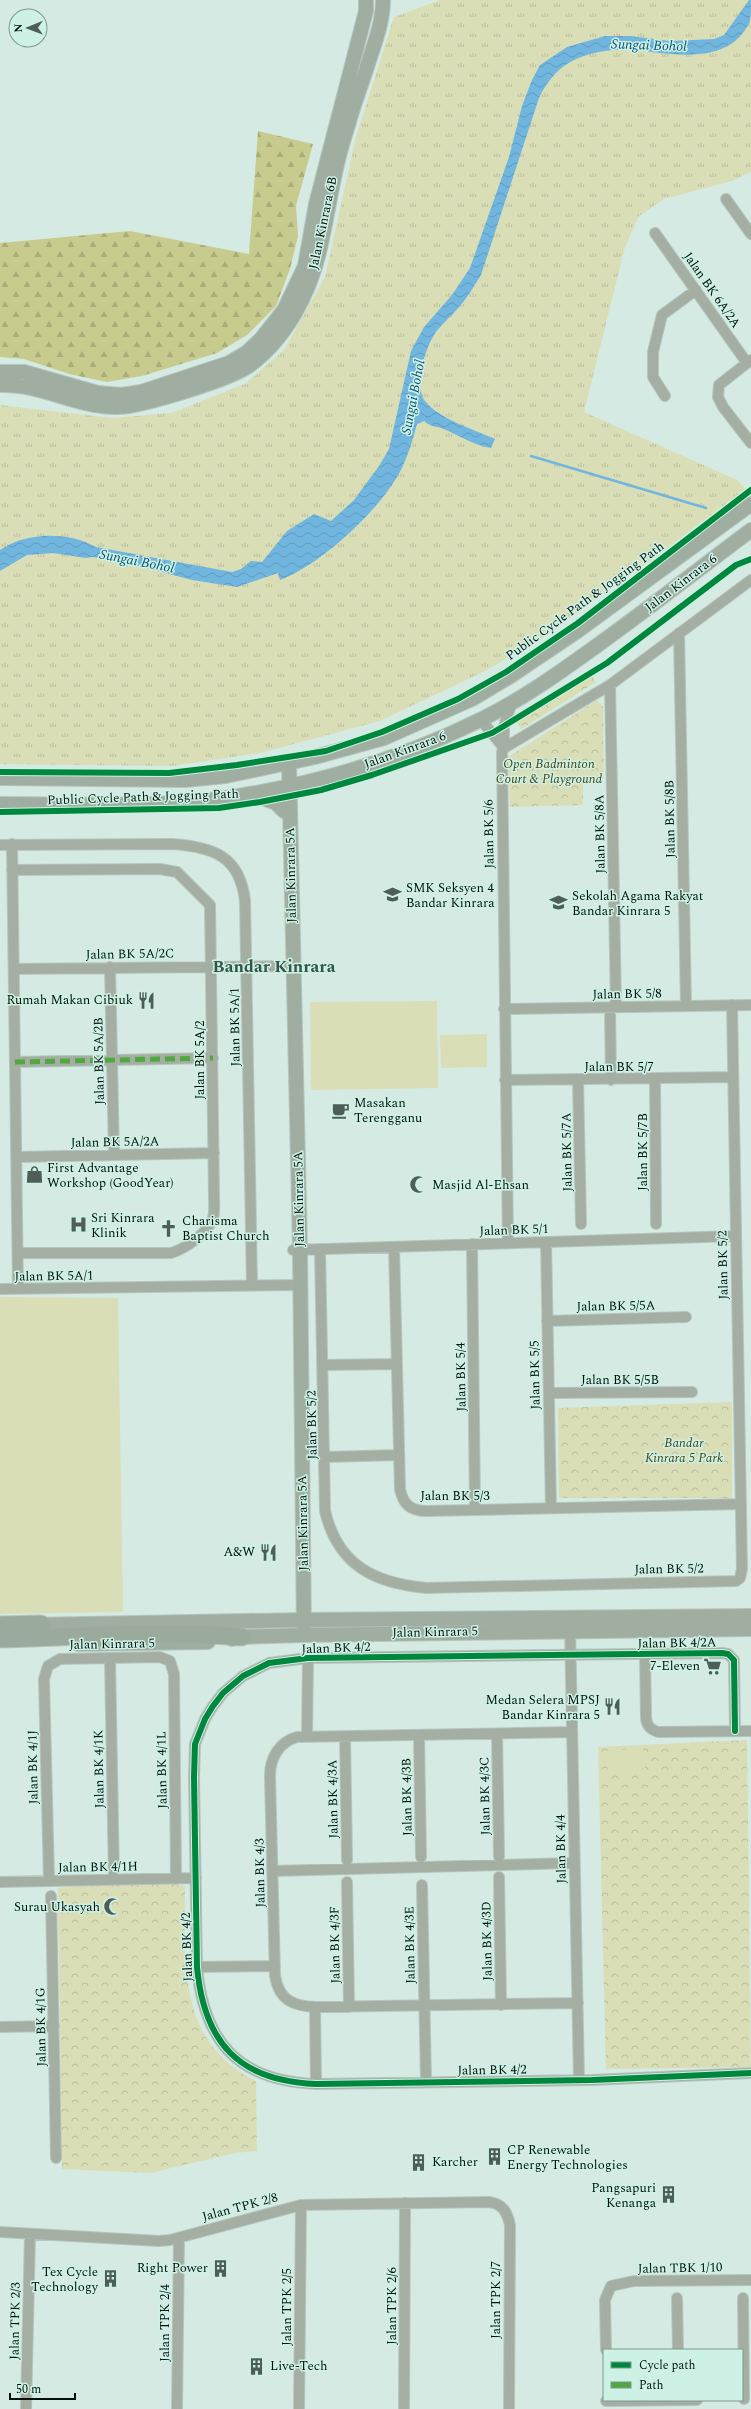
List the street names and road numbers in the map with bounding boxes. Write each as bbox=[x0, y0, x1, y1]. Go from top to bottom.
street label: Jalan Kinrara 6B bbox=[303, 175, 343, 271]
street label: Jalan BK 6A/2A bbox=[678, 248, 746, 332]
street label: Public Cycle Path & Jogging Path bbox=[502, 536, 669, 665]
street label: Jalan Kinrara 6 bbox=[641, 549, 722, 617]
street label: Jalan Kinrara 6 bbox=[361, 726, 449, 774]
street label: Jalan BK 5/8B bbox=[659, 780, 681, 858]
street label: Public Cycle Path & Jogging Path bbox=[47, 784, 240, 810]
street label: Jalan BK 5/8A bbox=[589, 794, 611, 874]
street label: Jalan BK 5/6 bbox=[478, 799, 500, 869]
street label: Jalan Kinrara 5A bbox=[280, 827, 302, 923]
street label: Jalan BK 5A/2C bbox=[86, 943, 174, 965]
street label: Jalan BK 5/8 bbox=[592, 983, 662, 1005]
street label: Jalan BK 5A/1 bbox=[224, 987, 246, 1067]
street label: Jalan BK 5A/2B bbox=[88, 1017, 110, 1105]
street label: Jalan BK 5A/2 bbox=[190, 1020, 210, 1100]
street label: Jalan BK 5/7 bbox=[584, 1057, 654, 1077]
street label: Jalan BK 5/7A bbox=[556, 1112, 578, 1192]
street label: Jalan BK 5/7B bbox=[633, 1113, 653, 1191]
street label: Jalan BK 5A/2A bbox=[70, 1131, 160, 1153]
street label: Jalan Kinrara 5A bbox=[288, 1151, 310, 1247]
street label: Jalan BK 5/1 bbox=[479, 1219, 549, 1241]
street label: Jalan BK 5/2 bbox=[712, 1230, 734, 1300]
street label: Jalan BK 5A/1 bbox=[14, 1265, 94, 1287]
street label: Jalan BK 5/5A bbox=[576, 1295, 656, 1317]
street label: Jalan BK 5/5 bbox=[524, 1340, 546, 1410]
street label: Jalan BK 5/4 bbox=[450, 1342, 472, 1412]
street label: Jalan BK 5/5B bbox=[581, 1370, 659, 1390]
street label: Jalan BK 5/2 bbox=[301, 1390, 323, 1460]
street label: Jalan Kinrara 5A bbox=[292, 1475, 314, 1571]
street label: Jalan BK 5/3 bbox=[420, 1486, 490, 1506]
street label: Jalan BK 5/2 bbox=[634, 1558, 704, 1580]
street label: Jalan Kinrara 5 bbox=[392, 1621, 478, 1643]
street label: Jalan BK 4/2A bbox=[637, 1632, 717, 1654]
street label: Jalan Kinrara 5 bbox=[69, 1633, 155, 1655]
street label: Jalan BK 4/2 bbox=[301, 1637, 371, 1659]
street label: Jalan BK 4/1K bbox=[88, 1729, 110, 1809]
street label: Jalan BK 4/1J bbox=[22, 1730, 44, 1804]
street label: Jalan BK 4/1L bbox=[151, 1731, 173, 1809]
street label: Jalan BK 4/3C bbox=[474, 1756, 496, 1836]
street label: Jalan BK 4/3B bbox=[396, 1758, 418, 1836]
street label: Jalan BK 4/3A bbox=[322, 1759, 344, 1839]
street label: Jalan BK 4/4 bbox=[550, 1814, 572, 1884]
street label: Jalan BK 4/3 bbox=[249, 1838, 271, 1908]
street label: Jalan BK 4/1H bbox=[58, 1856, 138, 1878]
street label: Jalan BK 4/3D bbox=[476, 1901, 498, 1981]
street label: Jalan BK 4/3F bbox=[324, 1906, 346, 1984]
street label: Jalan BK 4/3E bbox=[399, 1906, 421, 1984]
street label: Jalan BK 4/2 bbox=[176, 1912, 198, 1982]
street label: Jalan BK 4/1G bbox=[30, 1987, 52, 2067]
street label: Jalan BK 4/2 bbox=[457, 2059, 527, 2081]
street label: Jalan TPK 2/8 bbox=[200, 2187, 280, 2227]
street label: Jalan TBK 1/10 bbox=[638, 2257, 723, 2279]
street label: Jalan TPK 2/7 bbox=[486, 2261, 506, 2339]
street label: Jalan TPK 2/6 bbox=[382, 2267, 402, 2345]
street label: Jalan TPK 2/5 bbox=[277, 2268, 297, 2346]
street label: Jalan TPK 2/3 bbox=[4, 2281, 26, 2360]
street label: Jalan TPK 2/4 bbox=[155, 2284, 175, 2362]

